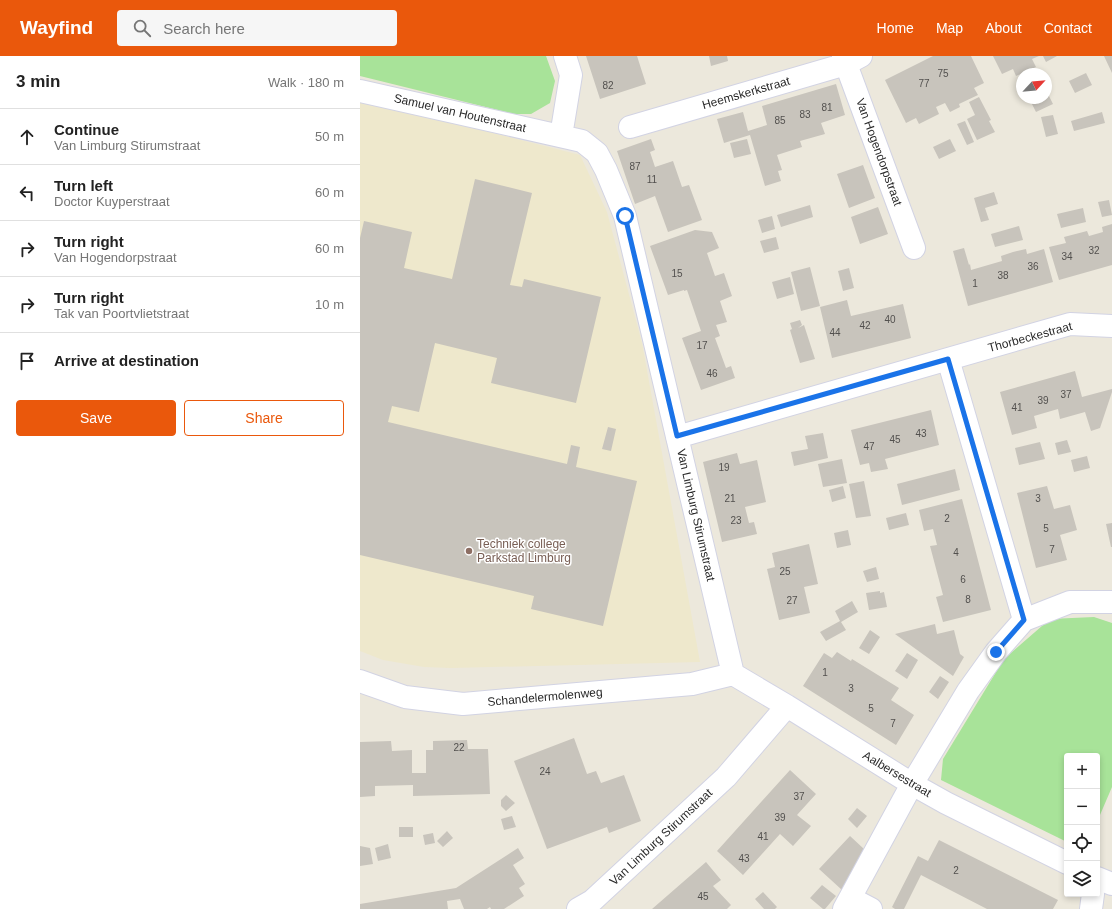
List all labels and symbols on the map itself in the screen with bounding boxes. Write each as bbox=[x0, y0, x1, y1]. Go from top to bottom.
house number: 75 bbox=[937, 68, 949, 79]
north arrow bbox=[1016, 68, 1052, 104]
street label: Heemskerkstraat bbox=[700, 74, 792, 112]
house number: 77 bbox=[918, 78, 930, 89]
house number: 82 bbox=[602, 80, 614, 91]
street label: Samuel van Houtenstraat bbox=[392, 91, 528, 135]
street label: Van Hogendorpstraat bbox=[853, 96, 905, 208]
house number: 81 bbox=[821, 102, 833, 113]
house number: 83 bbox=[799, 109, 811, 120]
house number: 85 bbox=[774, 115, 786, 126]
house number: 87 bbox=[629, 161, 641, 172]
house number: 11 bbox=[647, 174, 658, 185]
route start bbox=[616, 207, 634, 225]
house number: 32 bbox=[1088, 245, 1100, 256]
house number: 34 bbox=[1061, 251, 1073, 262]
house number: 36 bbox=[1027, 261, 1039, 272]
house number: 15 bbox=[671, 268, 683, 279]
house number: 38 bbox=[997, 270, 1009, 281]
house number: 1 bbox=[972, 278, 978, 289]
house number: 40 bbox=[884, 314, 896, 325]
street label: Thorbeckestraat bbox=[986, 319, 1074, 355]
house number: 42 bbox=[859, 320, 871, 331]
house number: 44 bbox=[829, 327, 841, 338]
house number: 17 bbox=[696, 340, 708, 351]
house number: 46 bbox=[706, 368, 718, 379]
house number: 37 bbox=[1060, 389, 1072, 400]
house number: 39 bbox=[1037, 395, 1049, 406]
house number: 41 bbox=[1011, 402, 1023, 413]
house number: 43 bbox=[915, 428, 927, 439]
house number: 45 bbox=[889, 434, 901, 445]
house number: 47 bbox=[863, 441, 875, 452]
street label: Van Limburg Stirumstraat bbox=[674, 448, 718, 583]
house number: 19 bbox=[718, 462, 730, 473]
house number: 21 bbox=[724, 493, 736, 504]
house number: 3 bbox=[1035, 493, 1041, 504]
house number: 2 bbox=[944, 513, 950, 524]
house number: 23 bbox=[730, 515, 742, 526]
house number: 5 bbox=[1043, 523, 1049, 534]
place label: Techniek college Parkstad Limburg bbox=[477, 537, 571, 565]
house number: 7 bbox=[1049, 544, 1055, 555]
marker: Techniek college Parkstad Limburg bbox=[464, 546, 474, 556]
house number: 4 bbox=[953, 547, 959, 558]
house number: 25 bbox=[779, 566, 791, 577]
house number: 6 bbox=[960, 574, 966, 585]
house number: 8 bbox=[965, 594, 971, 605]
house number: 27 bbox=[786, 595, 798, 606]
route end bbox=[987, 643, 1005, 661]
house number: 1 bbox=[822, 667, 828, 678]
house number: 3 bbox=[848, 683, 854, 694]
street label: Schandelermolenweg bbox=[487, 685, 603, 709]
house number: 5 bbox=[868, 703, 874, 714]
house number: 7 bbox=[890, 718, 896, 729]
house number: 22 bbox=[453, 742, 465, 753]
street label: Aalbersestraat bbox=[860, 748, 934, 800]
house number: 24 bbox=[539, 766, 551, 777]
street label: Van Limburg Stirumstraat bbox=[607, 785, 716, 888]
house number: 37 bbox=[793, 791, 805, 802]
house number: 39 bbox=[774, 812, 786, 823]
house number: 41 bbox=[757, 831, 769, 842]
house number: 43 bbox=[738, 853, 750, 864]
house number: 2 bbox=[953, 865, 959, 876]
house number: 45 bbox=[697, 891, 709, 902]

